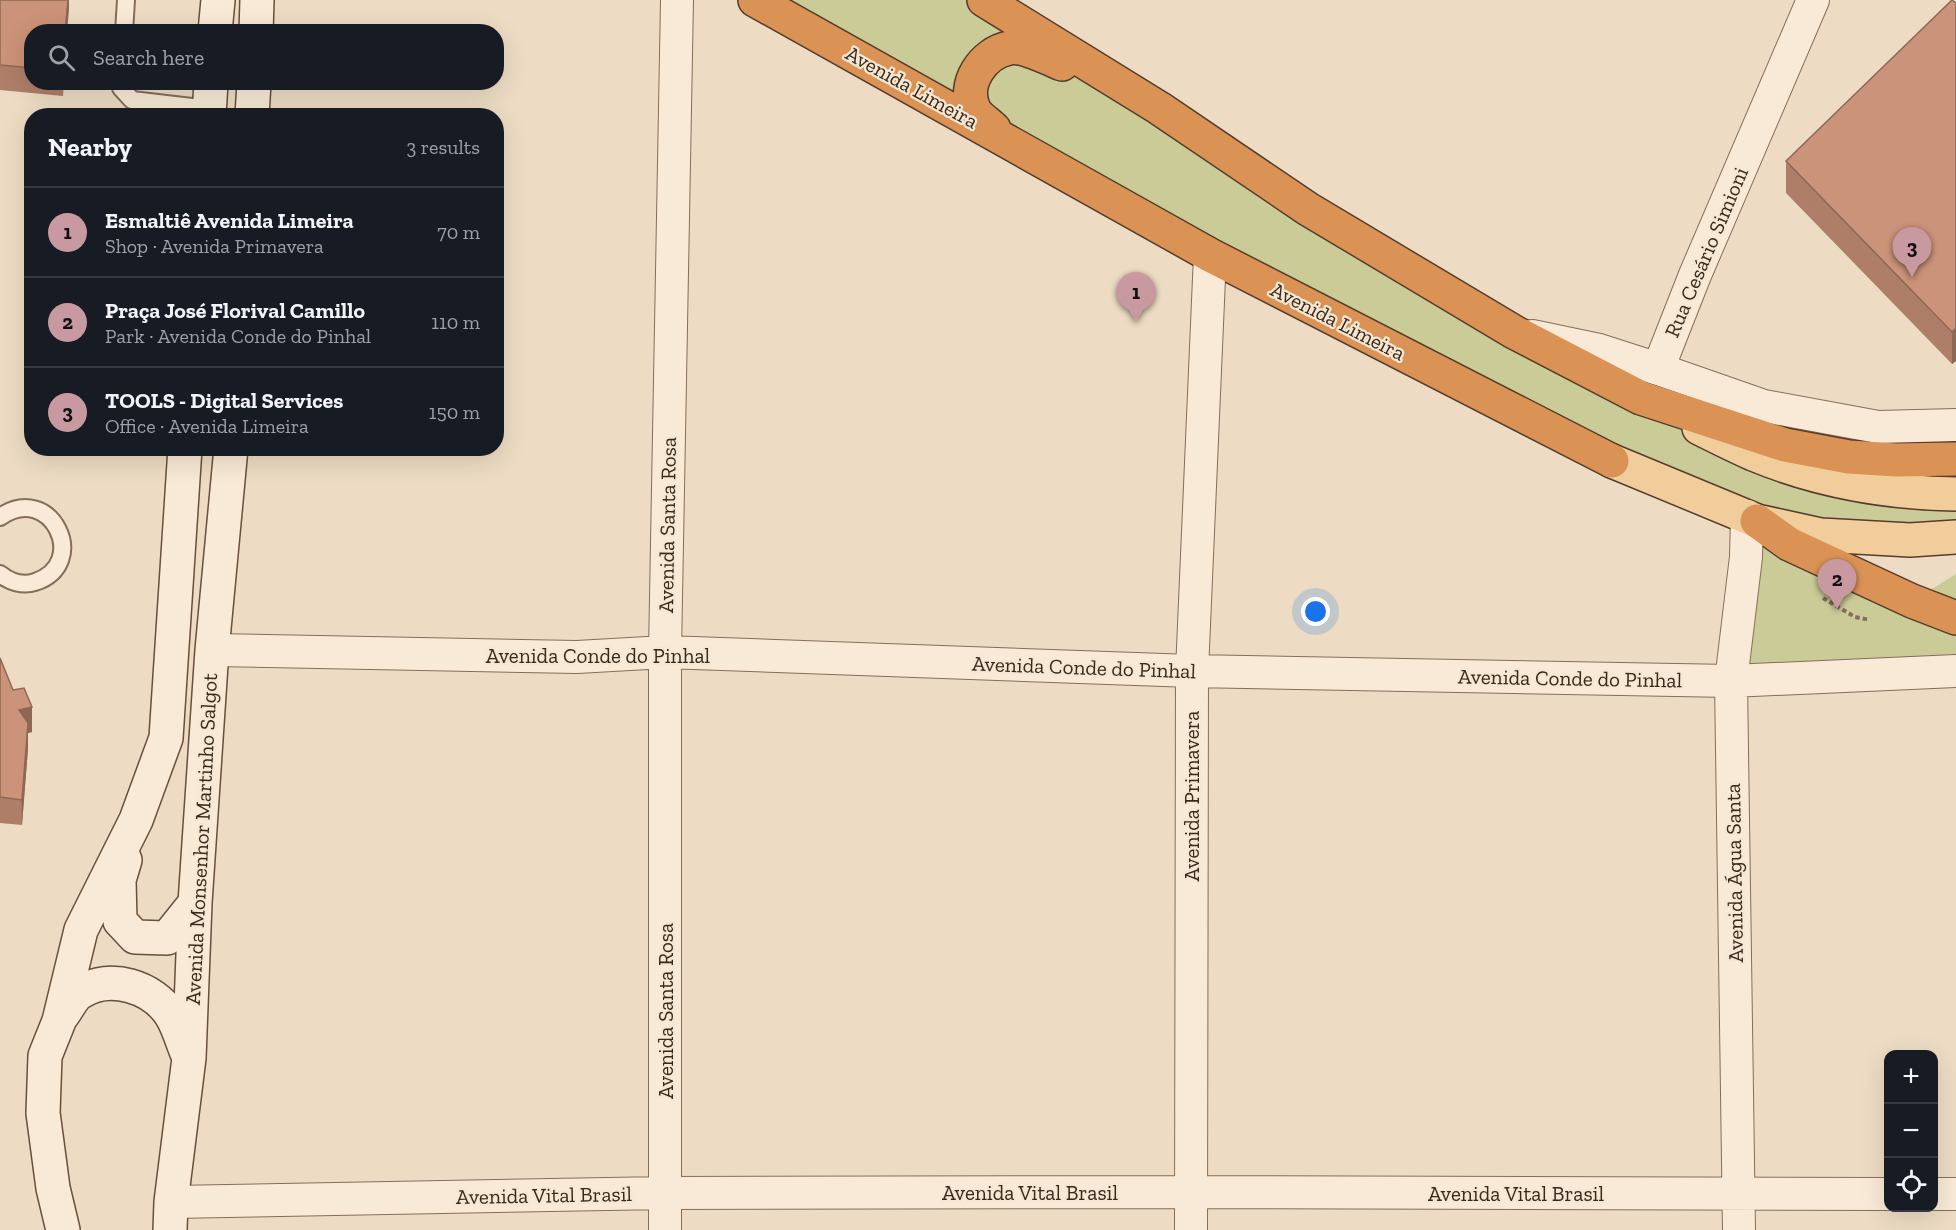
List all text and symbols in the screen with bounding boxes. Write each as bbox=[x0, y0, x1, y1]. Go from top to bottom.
search box bbox=[24, 24, 504, 90]
street label: Avenida Limeira bbox=[841, 40, 983, 134]
icon: search bbox=[45, 41, 78, 74]
text: Search here bbox=[93, 44, 204, 71]
text: Nearby bbox=[48, 131, 132, 163]
text: 3 results bbox=[406, 135, 480, 159]
street label: Rua Cesário Simioni bbox=[1659, 163, 1753, 341]
text: Esmaltiê Avenida Limeira bbox=[105, 207, 354, 234]
text: 1 bbox=[63, 220, 72, 244]
text: 70 m bbox=[437, 220, 480, 244]
pin: 3 bbox=[1892, 228, 1932, 277]
text: Shop · Avenida Primavera bbox=[105, 234, 324, 258]
pin: 1 bbox=[1116, 272, 1156, 322]
street label: Avenida Limeira bbox=[1267, 276, 1409, 366]
text: Praça José Florival Camillo bbox=[105, 297, 365, 324]
text: 2 bbox=[62, 310, 73, 334]
text: 110 m bbox=[431, 310, 480, 334]
text: Park · Avenida Conde do Pinhal bbox=[105, 324, 371, 348]
text: TOOLS - Digital Services bbox=[105, 387, 343, 414]
text: 3 bbox=[62, 400, 73, 424]
text: 150 m bbox=[429, 400, 480, 424]
text: Office · Avenida Limeira bbox=[105, 414, 309, 438]
street label: Avenida Santa Rosa bbox=[653, 437, 681, 613]
pin: 2 bbox=[1818, 560, 1856, 609]
your location bbox=[1301, 597, 1330, 626]
street label: Avenida Conde do Pinhal bbox=[486, 643, 711, 668]
street label: Avenida Conde do Pinhal bbox=[971, 651, 1197, 683]
street label: Avenida Conde do Pinhal bbox=[1458, 664, 1683, 692]
street label: Avenida Monsenhor Martinho Salgot bbox=[180, 672, 222, 1006]
street label: Avenida Primavera bbox=[1179, 711, 1204, 881]
street label: Avenida Água Santa bbox=[1720, 783, 1748, 963]
street label: Avenida Santa Rosa bbox=[653, 923, 678, 1099]
map controls bbox=[1884, 1050, 1938, 1212]
button: + bbox=[1884, 1050, 1938, 1104]
button: − bbox=[1884, 1104, 1938, 1158]
button: locate bbox=[1884, 1158, 1938, 1212]
street label: Avenida Vital Brasil bbox=[942, 1180, 1118, 1205]
street label: Avenida Vital Brasil bbox=[456, 1181, 633, 1209]
street label: Avenida Vital Brasil bbox=[1428, 1181, 1604, 1206]

